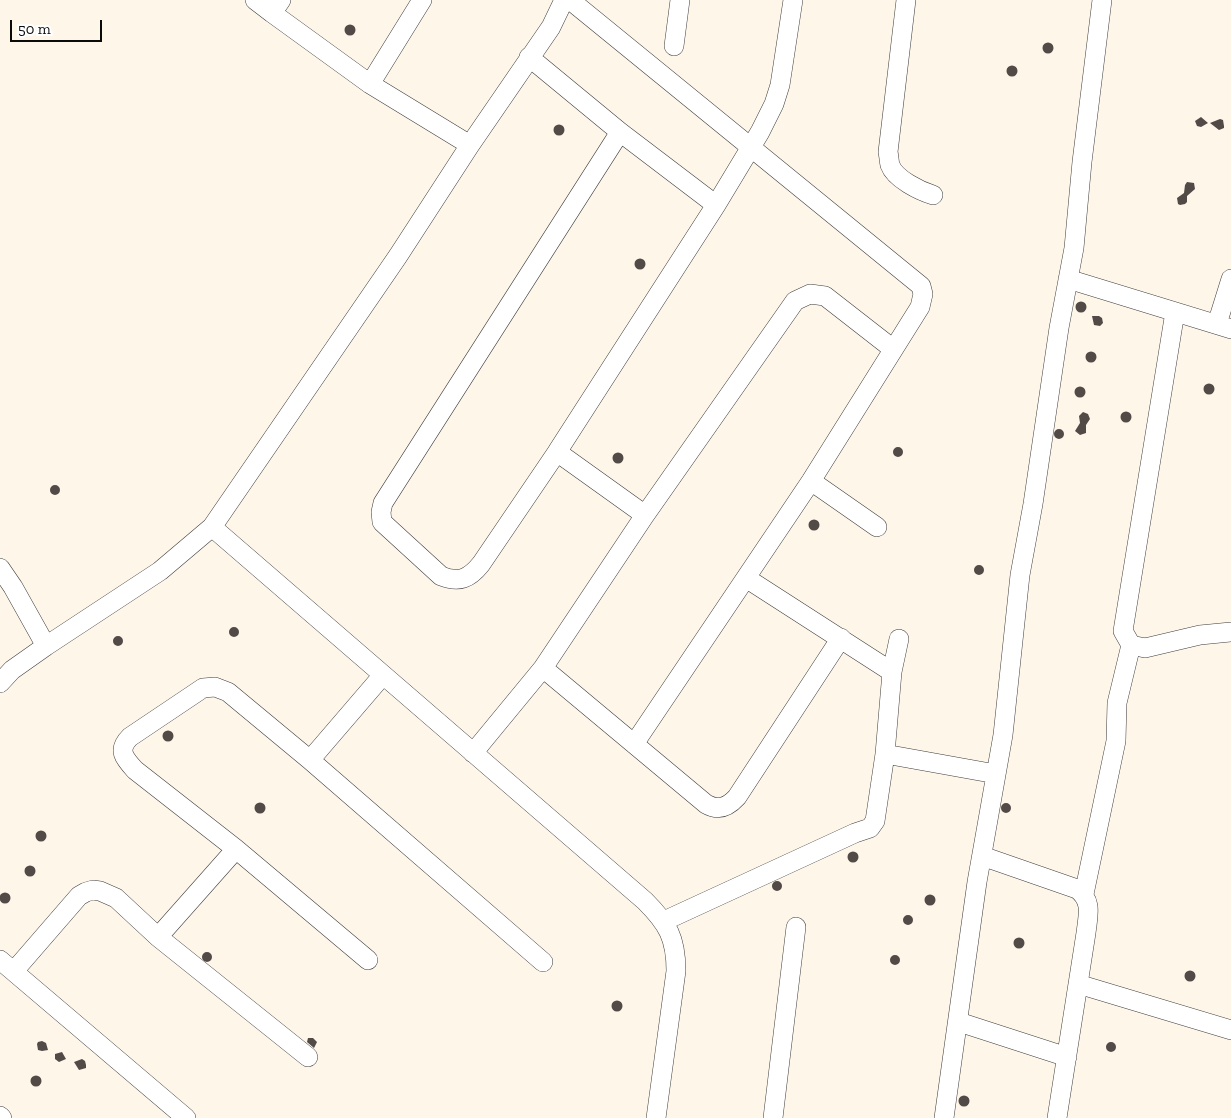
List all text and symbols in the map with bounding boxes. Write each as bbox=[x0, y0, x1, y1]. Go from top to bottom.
scale bar bbox=[12, 10, 105, 42]
text: 50 m bbox=[18, 20, 51, 38]

